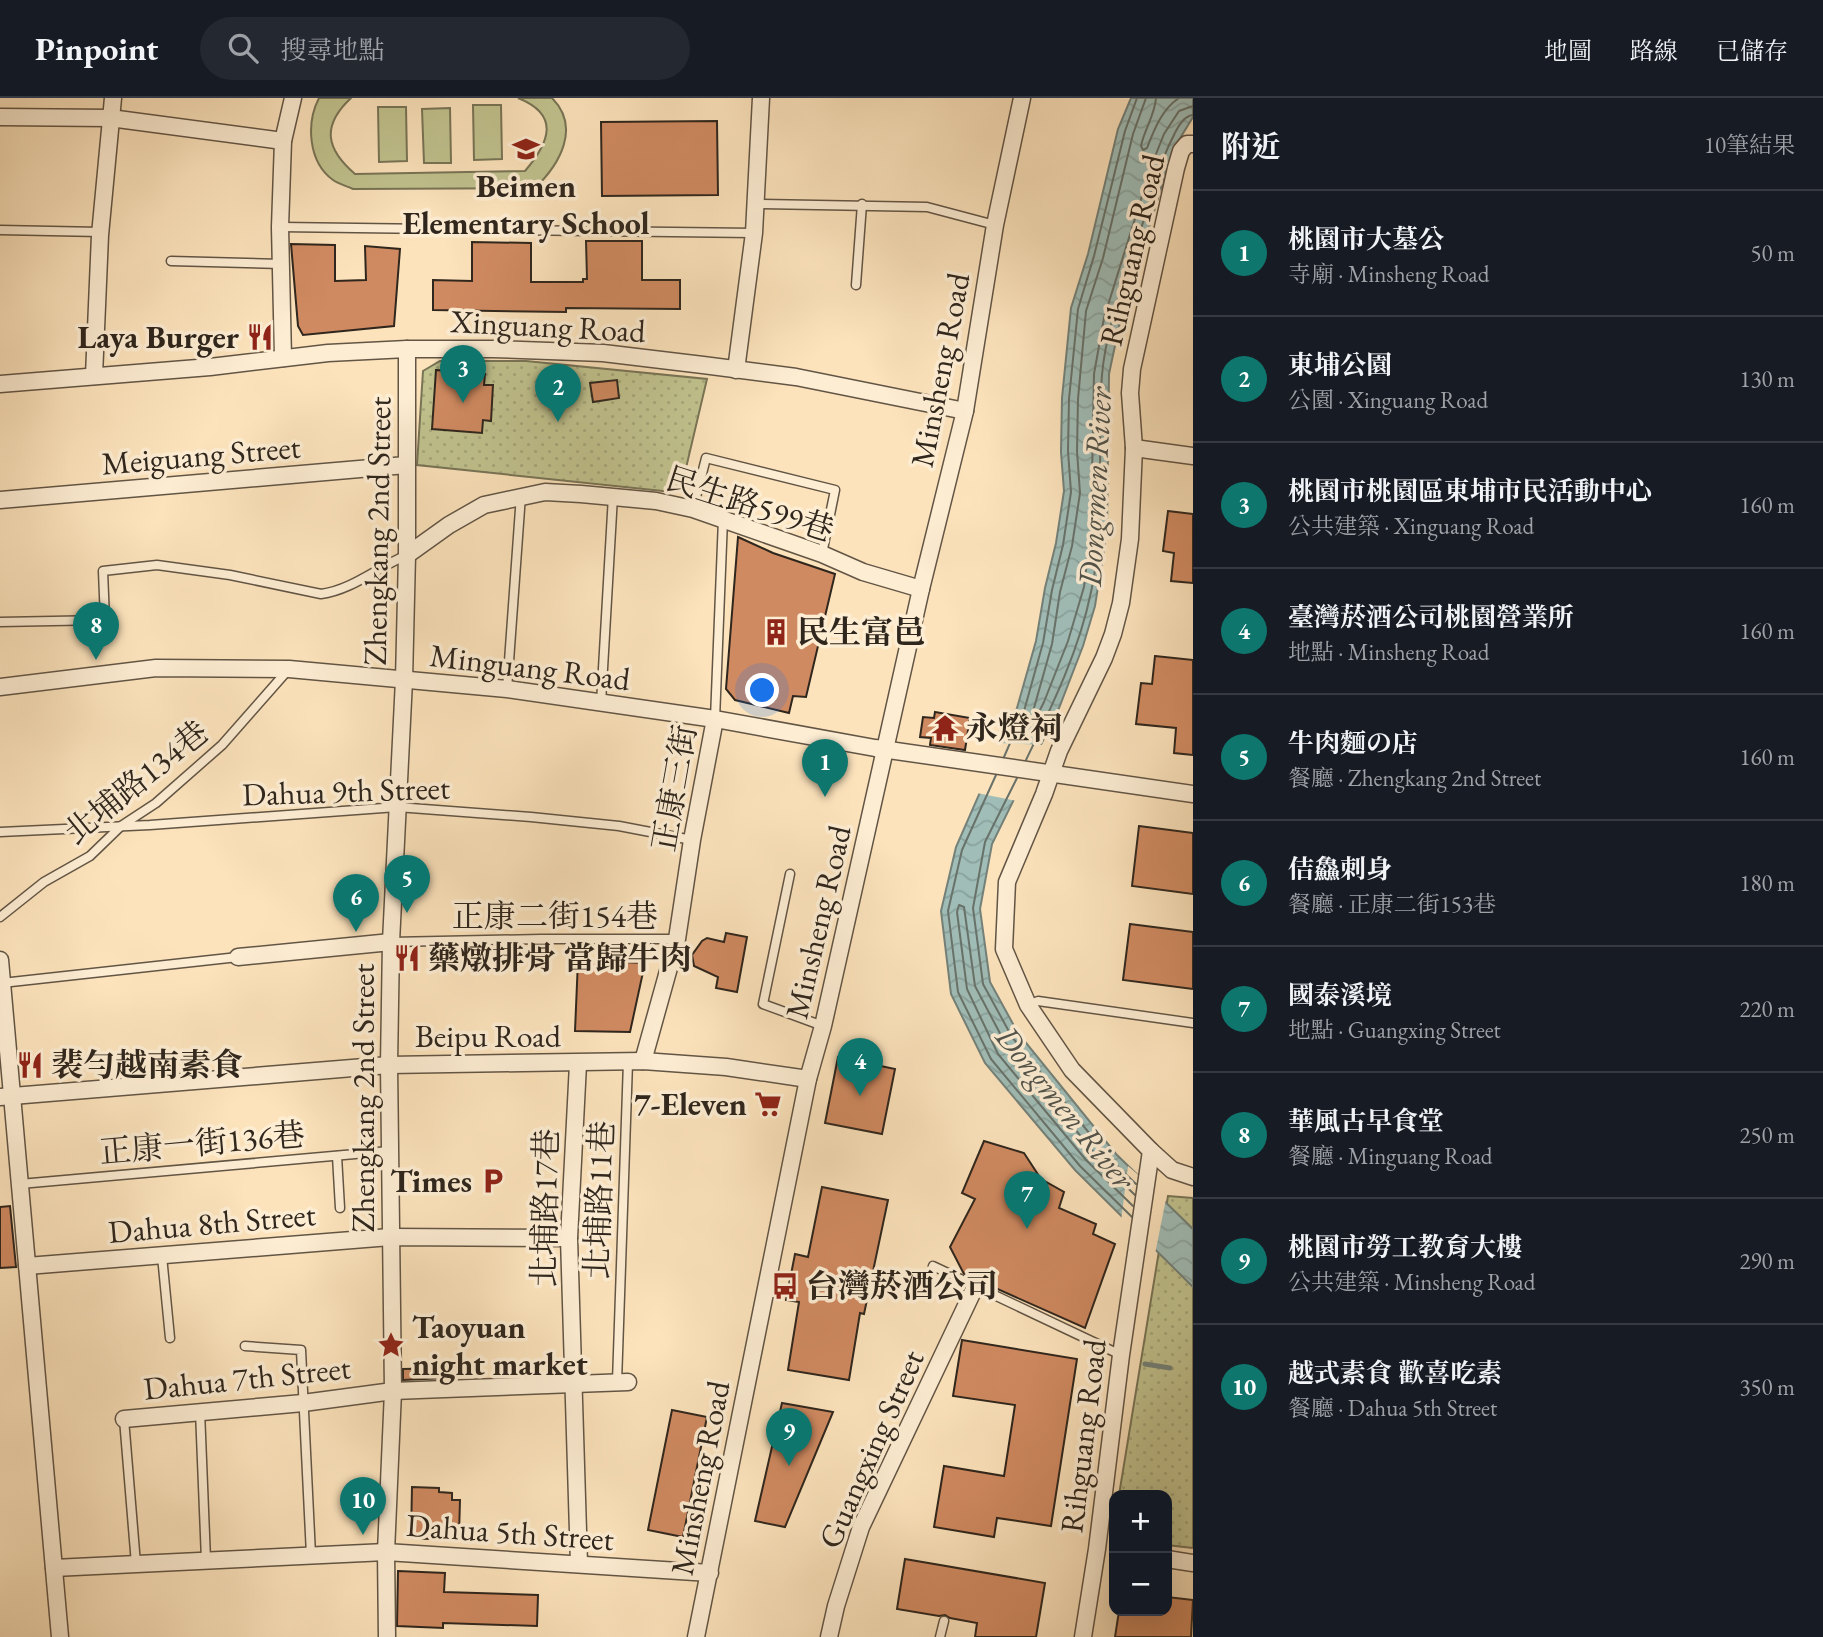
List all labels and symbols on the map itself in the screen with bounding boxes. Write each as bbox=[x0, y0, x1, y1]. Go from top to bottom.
school or university icon: Beimen Elementary School bbox=[511, 134, 541, 164]
street label: Rihguang Road bbox=[1090, 150, 1175, 350]
place label: Beimen Elementary School bbox=[402, 165, 650, 244]
street label: Minsheng Road bbox=[901, 268, 980, 471]
street label: Xinguang Road bbox=[448, 300, 647, 352]
place label: Laya Burger bbox=[78, 316, 240, 358]
restaurant icon: Laya Burger bbox=[245, 322, 275, 352]
pin: 3 bbox=[440, 345, 486, 403]
pin: 2 bbox=[535, 364, 581, 422]
water label: Dongmen River bbox=[1068, 385, 1121, 589]
street label: Zhengkang 2nd Street bbox=[354, 396, 400, 666]
street label: Meiguang Street bbox=[100, 425, 302, 485]
street label: 民生路599巷 bbox=[661, 457, 839, 551]
pin: 8 bbox=[73, 602, 119, 660]
place label: 民生富邑 bbox=[797, 611, 925, 653]
building icon: 民生富邑 bbox=[761, 617, 791, 647]
street label: Minguang Road bbox=[428, 634, 633, 700]
your location bbox=[745, 673, 779, 707]
place label: 永燈祠 bbox=[966, 707, 1062, 749]
street label: 北埔路134巷 bbox=[55, 711, 217, 853]
temple icon: 永燈祠 bbox=[930, 713, 960, 743]
street label: 正康三街 bbox=[642, 721, 706, 855]
pin: 1 bbox=[802, 739, 848, 797]
street label: Dahua 9th Street bbox=[241, 766, 451, 816]
street label: Minsheng Road bbox=[775, 820, 861, 1023]
pin: 5 bbox=[384, 855, 430, 913]
pin: 6 bbox=[333, 874, 379, 932]
street label: 正康二街154巷 bbox=[452, 895, 658, 937]
place label: 藥燉排骨 當歸牛肉 bbox=[428, 937, 692, 979]
restaurant icon: 藥燉排骨 當歸牛肉 bbox=[392, 943, 422, 973]
street label: Zhengkang 2nd Street bbox=[342, 963, 384, 1233]
street label: Beipu Road bbox=[415, 1015, 562, 1057]
water label: Dongmen River bbox=[986, 1016, 1146, 1199]
pin: 4 bbox=[837, 1038, 883, 1096]
place label: 裴勻越南素食 bbox=[51, 1044, 243, 1086]
restaurant icon: 裴勻越南素食 bbox=[15, 1050, 45, 1080]
place label: 7-Eleven bbox=[634, 1083, 747, 1125]
supermarket icon: 7-Eleven bbox=[753, 1089, 783, 1119]
street label: 正康一街136巷 bbox=[98, 1113, 306, 1173]
street label: 北埔路11巷 bbox=[575, 1120, 623, 1280]
street label: 北埔路17巷 bbox=[523, 1128, 567, 1288]
place label: Times bbox=[390, 1160, 472, 1202]
parking icon: Times bbox=[478, 1166, 508, 1196]
pin: 7 bbox=[1004, 1171, 1050, 1229]
street label: Dahua 8th Street bbox=[107, 1193, 317, 1253]
place label: 台灣菸酒公司 bbox=[806, 1265, 998, 1307]
bus stop icon: 台灣菸酒公司 bbox=[770, 1271, 800, 1301]
place label: Taoyuan night market bbox=[412, 1306, 588, 1385]
place icon: Taoyuan night market bbox=[376, 1330, 406, 1360]
street label: Rihguang Road bbox=[1050, 1336, 1116, 1535]
street label: Guangxing Street bbox=[809, 1343, 933, 1555]
street label: Dahua 7th Street bbox=[141, 1346, 353, 1410]
street label: Minsheng Road bbox=[661, 1376, 740, 1579]
pin: 9 bbox=[766, 1408, 812, 1466]
pin: 10 bbox=[340, 1477, 386, 1535]
street label: Dahua 5th Street bbox=[405, 1504, 615, 1560]

